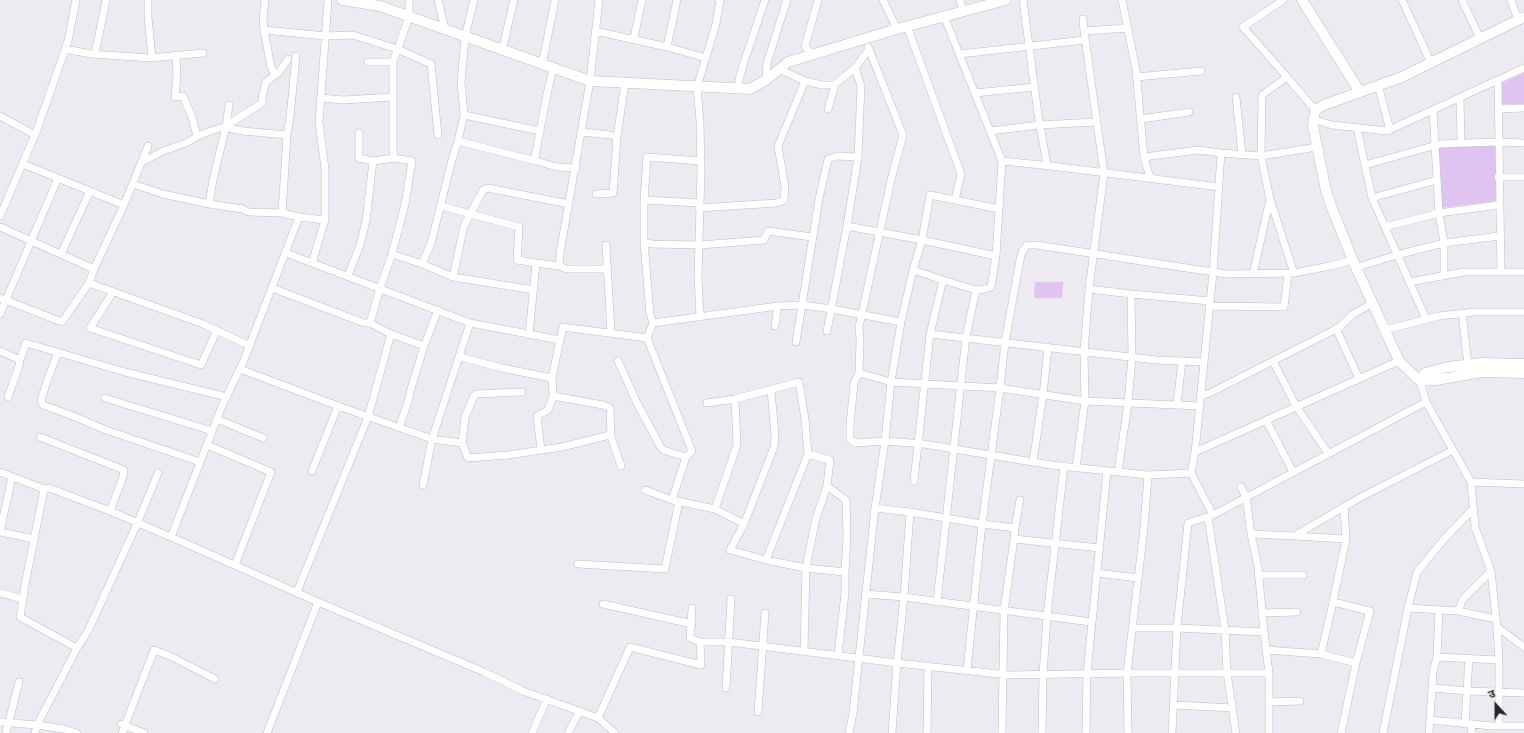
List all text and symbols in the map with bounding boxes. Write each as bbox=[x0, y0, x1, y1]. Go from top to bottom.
north arrow bbox=[1476, 685, 1516, 725]
text: उ bbox=[1486, 686, 1497, 701]

